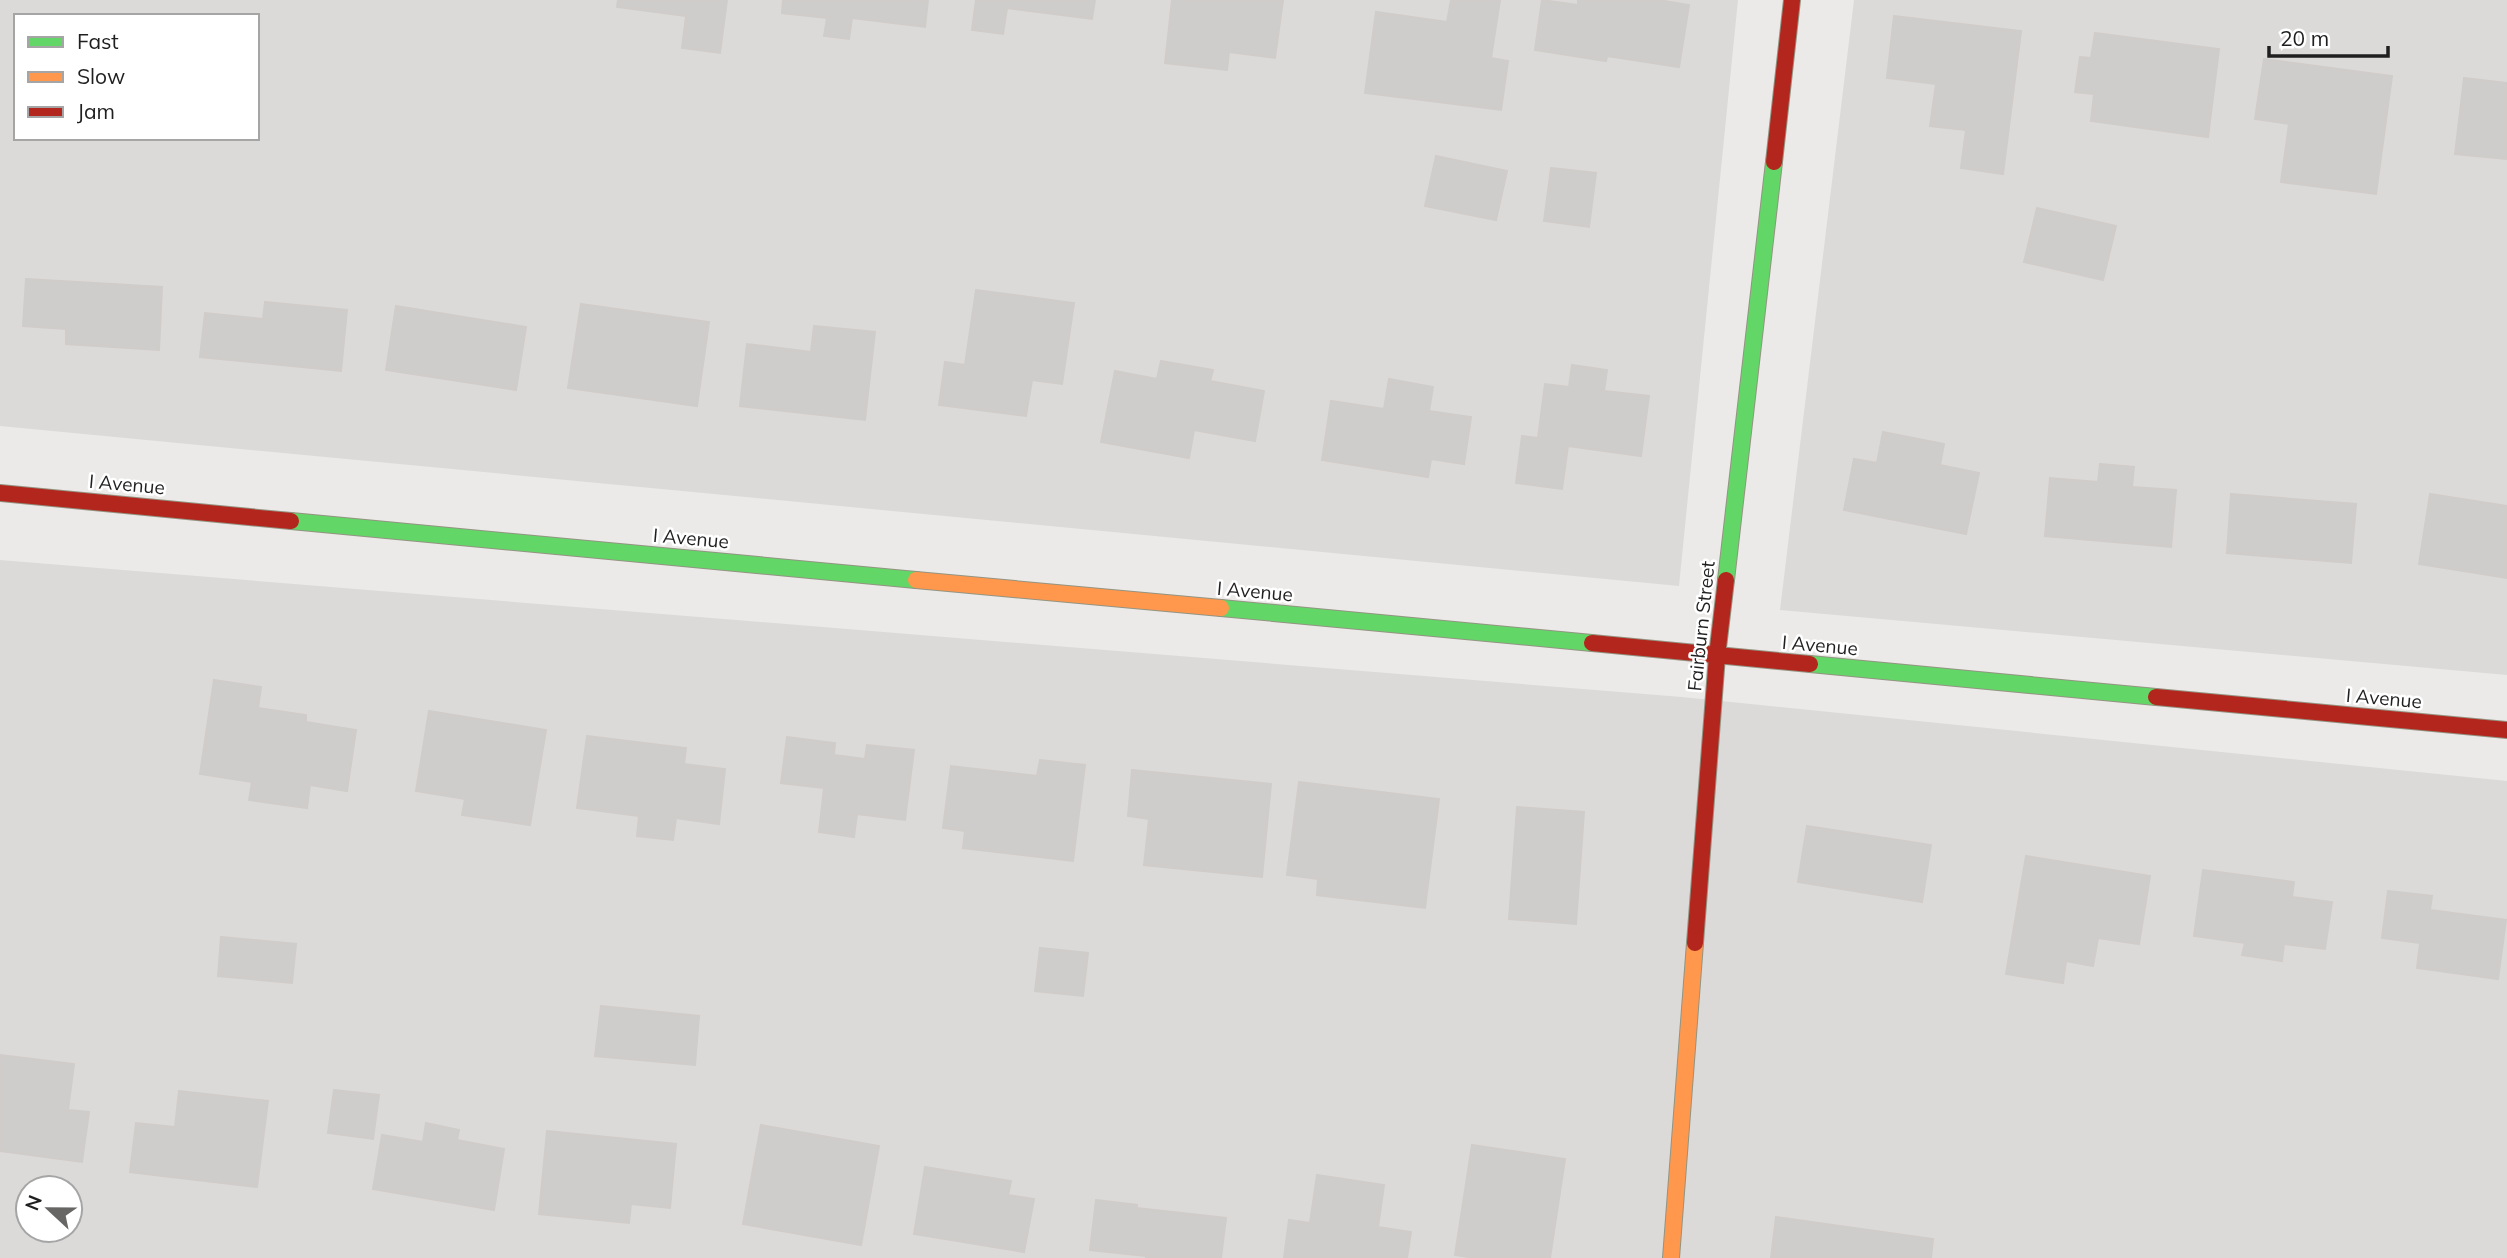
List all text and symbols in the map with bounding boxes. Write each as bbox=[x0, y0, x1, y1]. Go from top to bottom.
legend bbox=[14, 14, 259, 140]
scale bar bbox=[2269, 14, 2388, 58]
text: 20 m bbox=[2280, 25, 2329, 51]
text: Fast bbox=[77, 28, 119, 54]
text: Slow bbox=[77, 63, 125, 89]
text: Jam bbox=[77, 98, 115, 124]
street label: I Avenue bbox=[88, 469, 166, 499]
street label: I Avenue bbox=[652, 523, 730, 553]
street label: Fairburn Street bbox=[1682, 559, 1720, 692]
street label: I Avenue bbox=[1216, 576, 1294, 606]
street label: I Avenue bbox=[1781, 630, 1859, 660]
street label: I Avenue bbox=[2345, 683, 2423, 713]
north arrow bbox=[14, 1174, 84, 1244]
text: N bbox=[19, 1191, 47, 1214]

